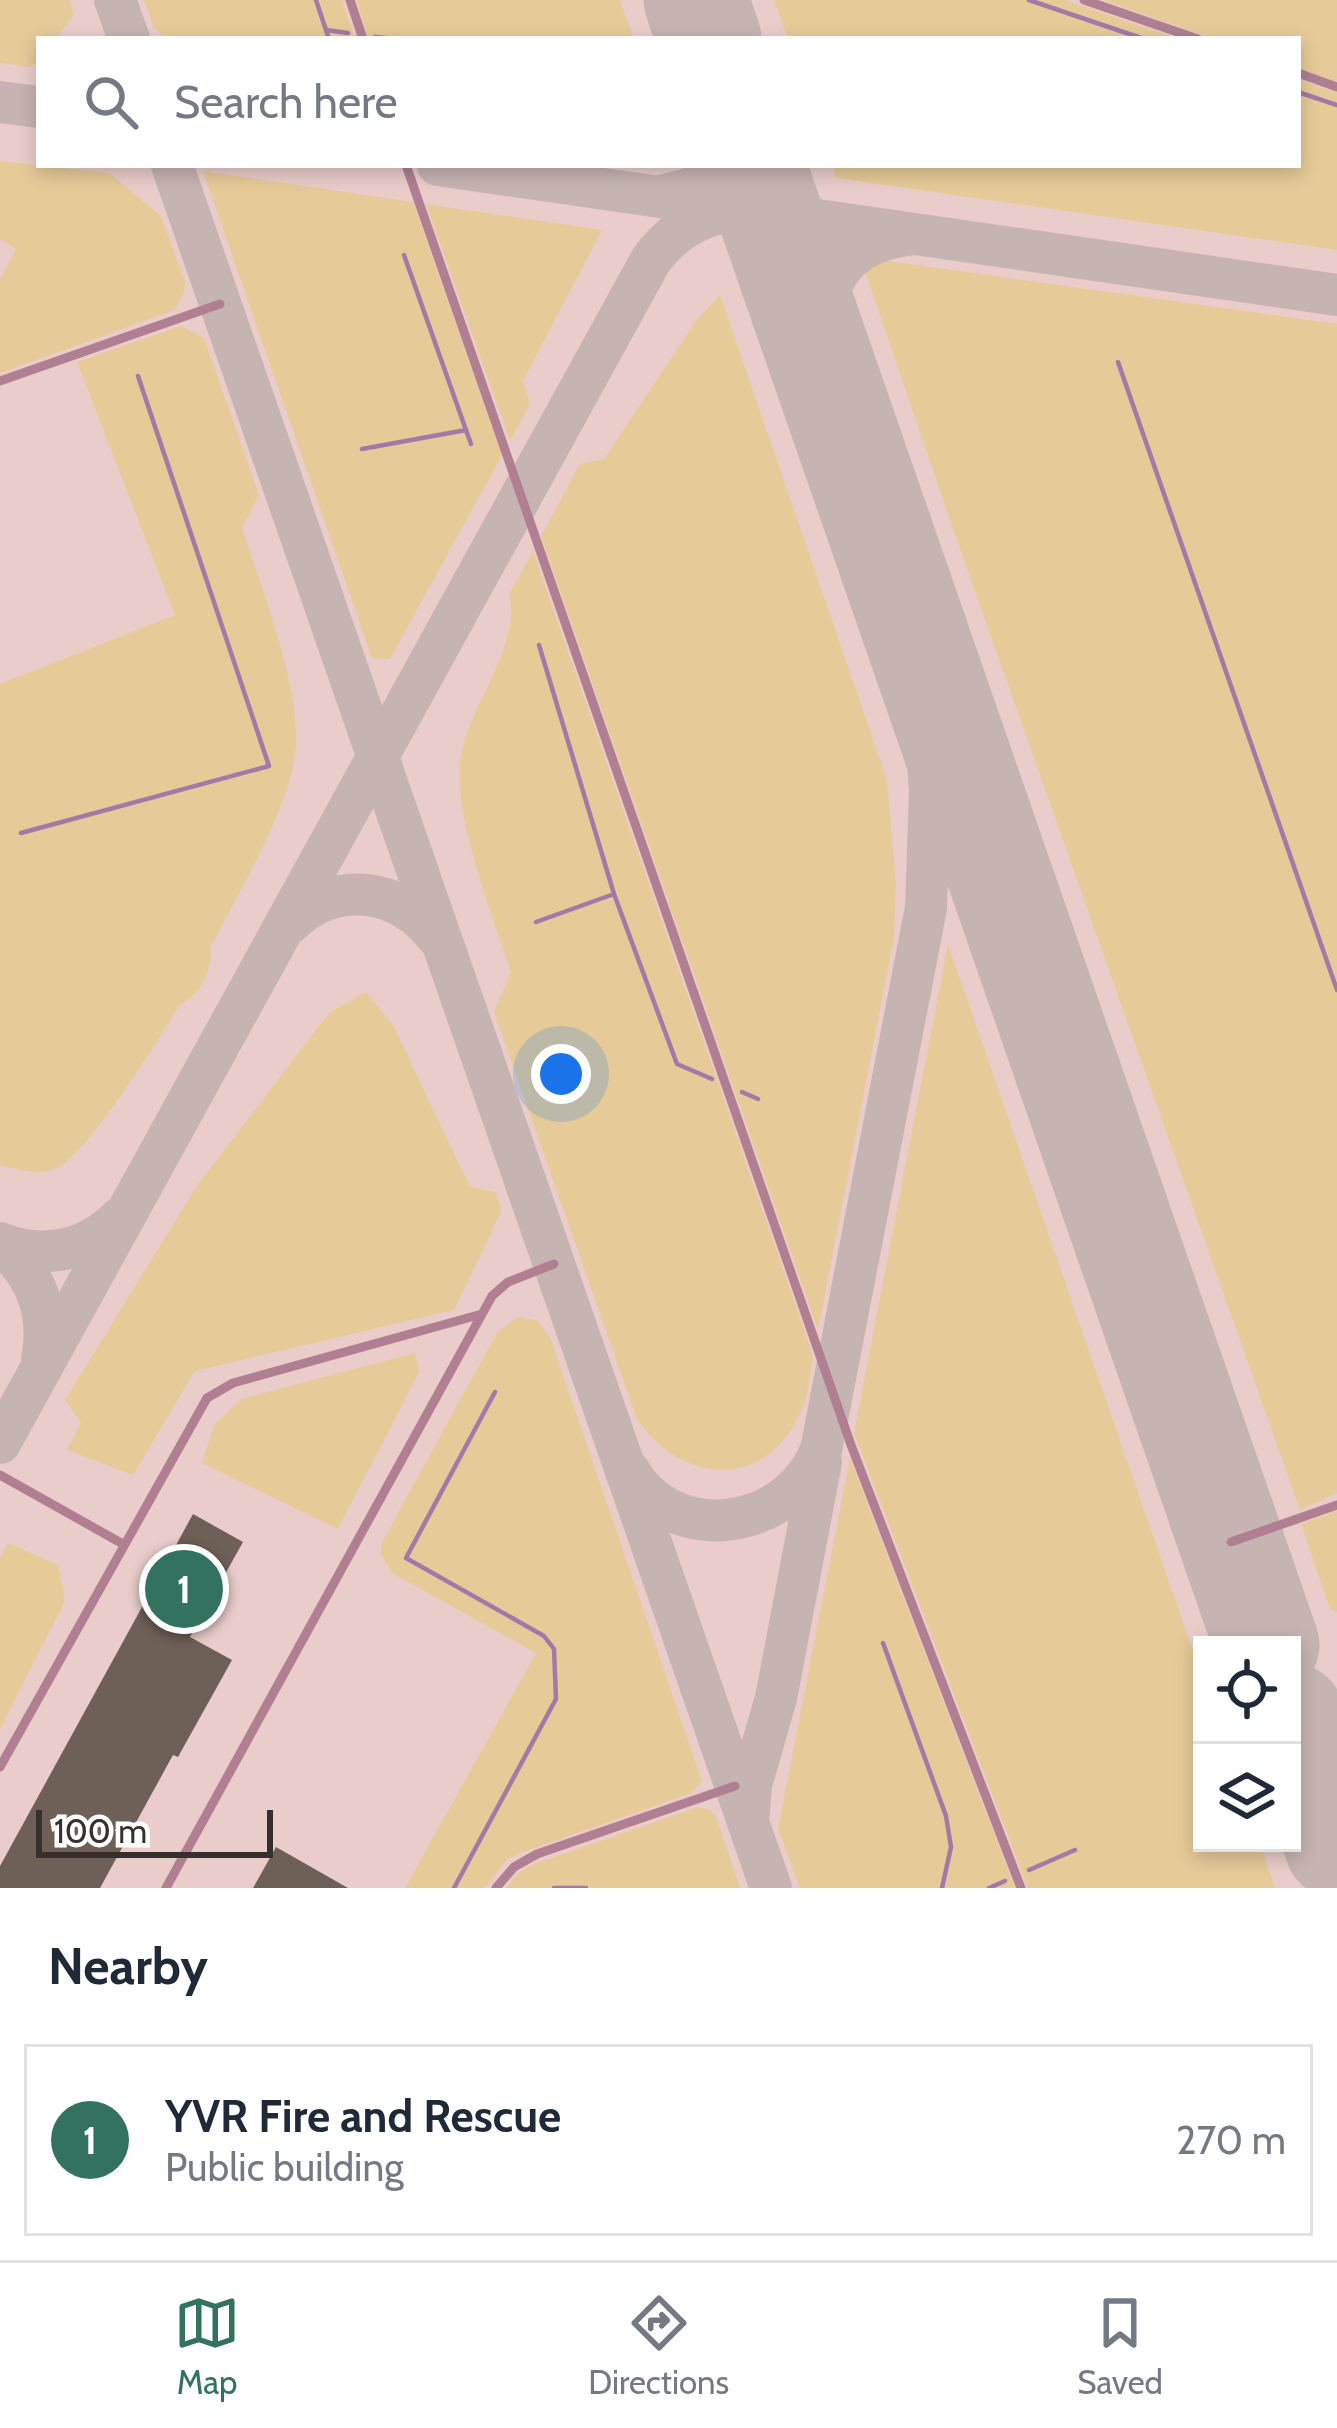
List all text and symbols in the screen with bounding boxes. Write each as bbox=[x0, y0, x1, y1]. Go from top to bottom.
search box bbox=[36, 36, 1301, 168]
icon: search bbox=[78, 69, 144, 135]
text: Search here bbox=[174, 75, 398, 129]
your location bbox=[531, 1044, 591, 1104]
pin: 1 bbox=[145, 1544, 223, 1634]
map controls bbox=[1193, 1636, 1301, 1852]
button: locate bbox=[1193, 1636, 1301, 1744]
button: layers bbox=[1193, 1744, 1301, 1852]
scale bar bbox=[36, 1804, 273, 1857]
text: 100 m bbox=[54, 1811, 147, 1851]
text: Nearby bbox=[48, 1935, 208, 1997]
text: YVR Fire and Rescue bbox=[165, 2089, 561, 2143]
text: 1 bbox=[83, 2116, 97, 2164]
text: 270 m bbox=[1176, 2116, 1286, 2164]
text: Public building bbox=[165, 2143, 404, 2191]
tab: Map bbox=[174, 2290, 240, 2402]
tab: Directions bbox=[588, 2290, 729, 2402]
tab: Saved bbox=[1077, 2290, 1163, 2402]

